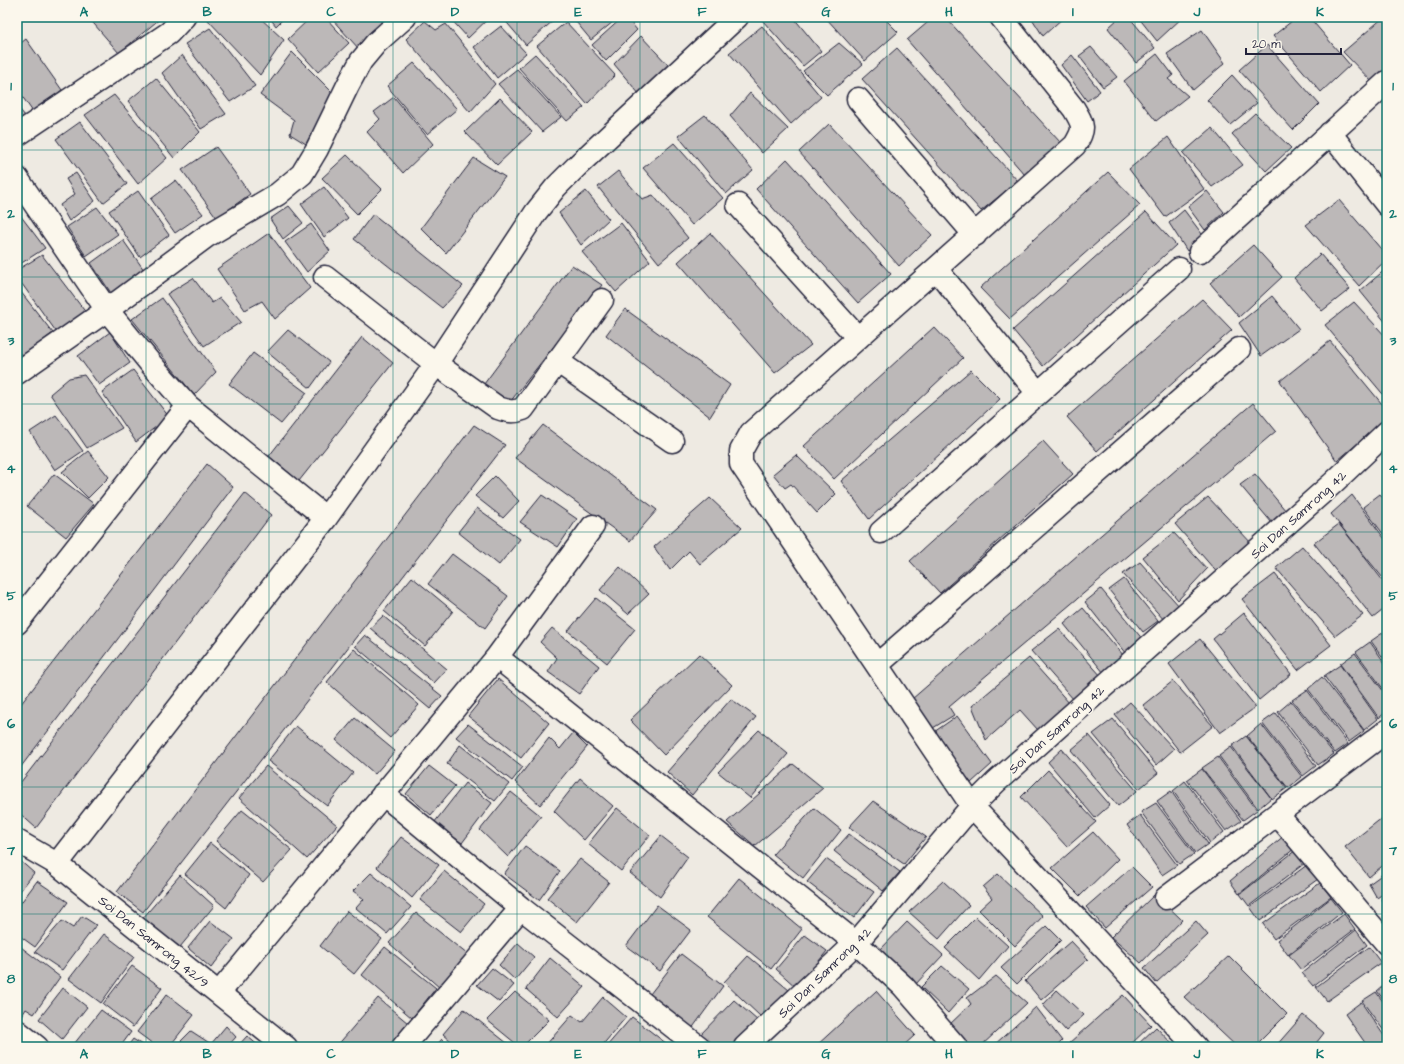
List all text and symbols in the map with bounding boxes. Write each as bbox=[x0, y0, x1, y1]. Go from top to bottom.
text: A bbox=[80, 3, 89, 21]
text: B bbox=[202, 3, 212, 21]
text: C bbox=[326, 3, 336, 21]
text: D bbox=[451, 3, 460, 21]
text: E bbox=[574, 3, 582, 21]
text: F bbox=[697, 3, 707, 21]
text: G bbox=[821, 3, 831, 21]
text: H bbox=[945, 3, 953, 21]
text: I bbox=[1072, 3, 1074, 21]
text: J bbox=[1193, 3, 1201, 21]
text: K bbox=[1316, 3, 1324, 21]
scale bar bbox=[1246, 30, 1341, 56]
text: 20 m bbox=[1252, 36, 1281, 53]
text: 1 bbox=[10, 77, 12, 95]
text: 1 bbox=[1392, 77, 1394, 95]
text: 2 bbox=[6, 205, 15, 223]
text: 2 bbox=[1388, 205, 1397, 223]
text: 3 bbox=[7, 332, 15, 350]
text: 3 bbox=[1389, 332, 1397, 350]
text: 4 bbox=[7, 460, 16, 478]
text: 4 bbox=[1389, 460, 1398, 478]
street label: Soi Dan Samrong 42 bbox=[1247, 466, 1352, 564]
text: 5 bbox=[6, 587, 16, 605]
text: 5 bbox=[1388, 587, 1398, 605]
street label: Soi Dan Samrong 42 bbox=[1005, 681, 1110, 779]
text: 6 bbox=[7, 715, 16, 733]
text: 6 bbox=[1389, 715, 1398, 733]
text: 7 bbox=[6, 842, 16, 860]
text: 7 bbox=[1388, 842, 1398, 860]
street label: Soi Dan Samrong 42/9 bbox=[94, 892, 212, 993]
street label: Soi Dan Samrong 42 bbox=[774, 923, 877, 1023]
text: 8 bbox=[7, 970, 16, 988]
text: 8 bbox=[1389, 970, 1398, 988]
text: A bbox=[80, 1045, 89, 1063]
text: B bbox=[202, 1045, 212, 1063]
text: C bbox=[326, 1045, 336, 1063]
text: D bbox=[451, 1045, 460, 1063]
text: E bbox=[574, 1045, 582, 1063]
text: F bbox=[697, 1045, 707, 1063]
text: G bbox=[821, 1045, 831, 1063]
text: H bbox=[945, 1045, 953, 1063]
text: I bbox=[1072, 1045, 1074, 1063]
text: J bbox=[1193, 1045, 1201, 1063]
text: K bbox=[1316, 1045, 1324, 1063]

